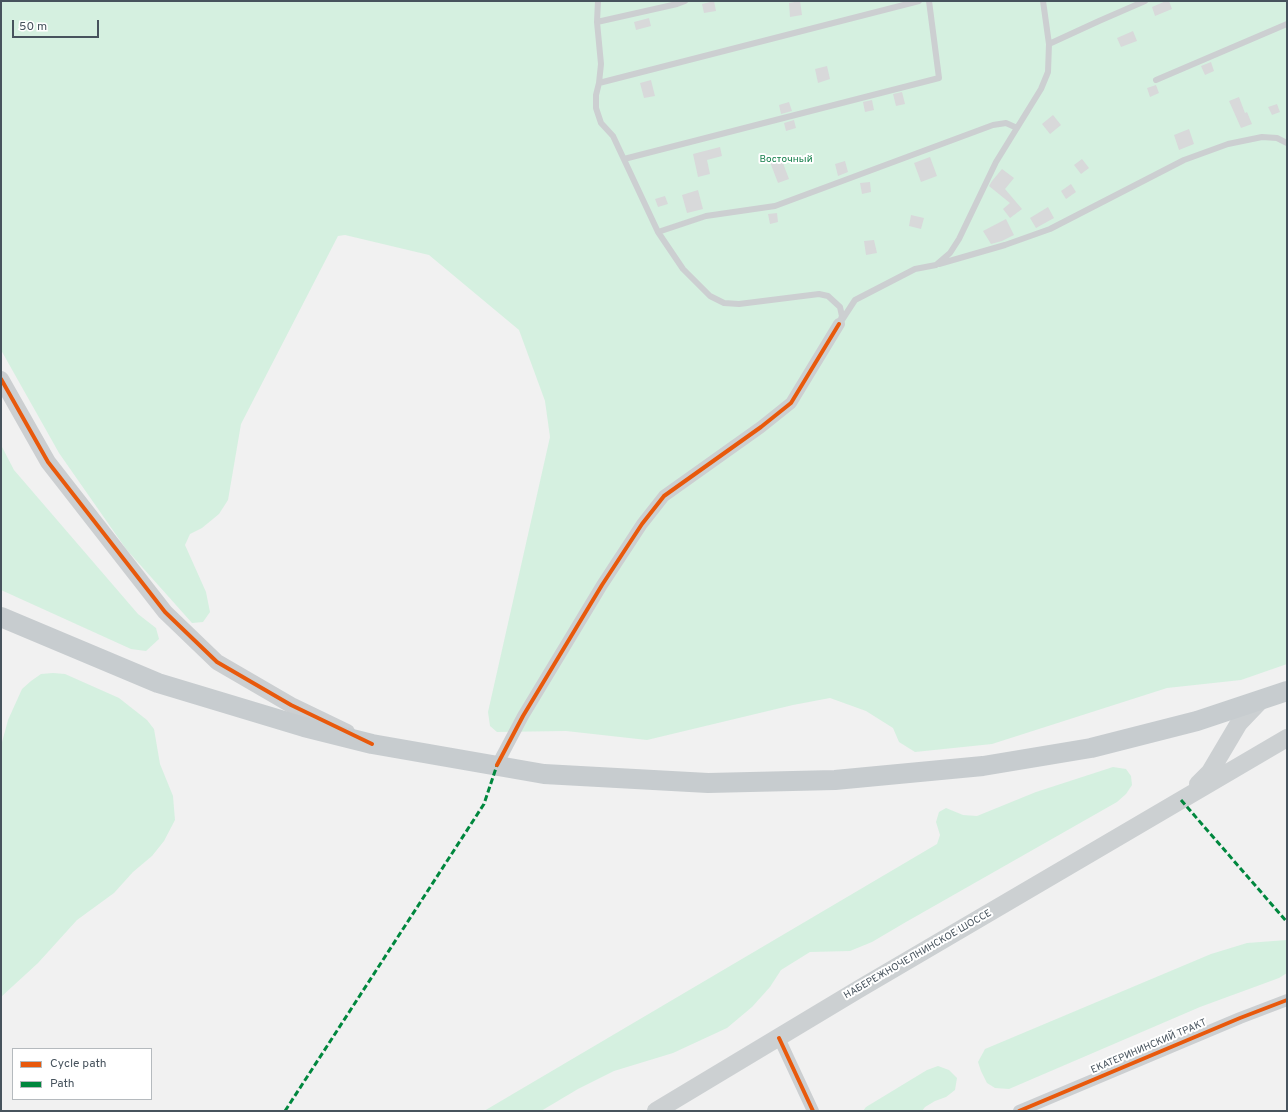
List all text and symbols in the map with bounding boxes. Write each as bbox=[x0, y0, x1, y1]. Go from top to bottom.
scale bar bbox=[14, 12, 101, 38]
text: 50 m bbox=[19, 19, 47, 35]
park label: Восточный bbox=[759, 154, 813, 166]
street label: НАБЕРЕЖНОЧЕЛНИНСКОЕ ШОССЕ bbox=[842, 908, 994, 1002]
street label: ЕКАТЕРИНИНСКИЙ ТРАКТ bbox=[1089, 1017, 1209, 1077]
legend bbox=[12, 1048, 152, 1100]
text: Cycle path bbox=[50, 1056, 107, 1072]
text: Path bbox=[50, 1076, 75, 1092]

